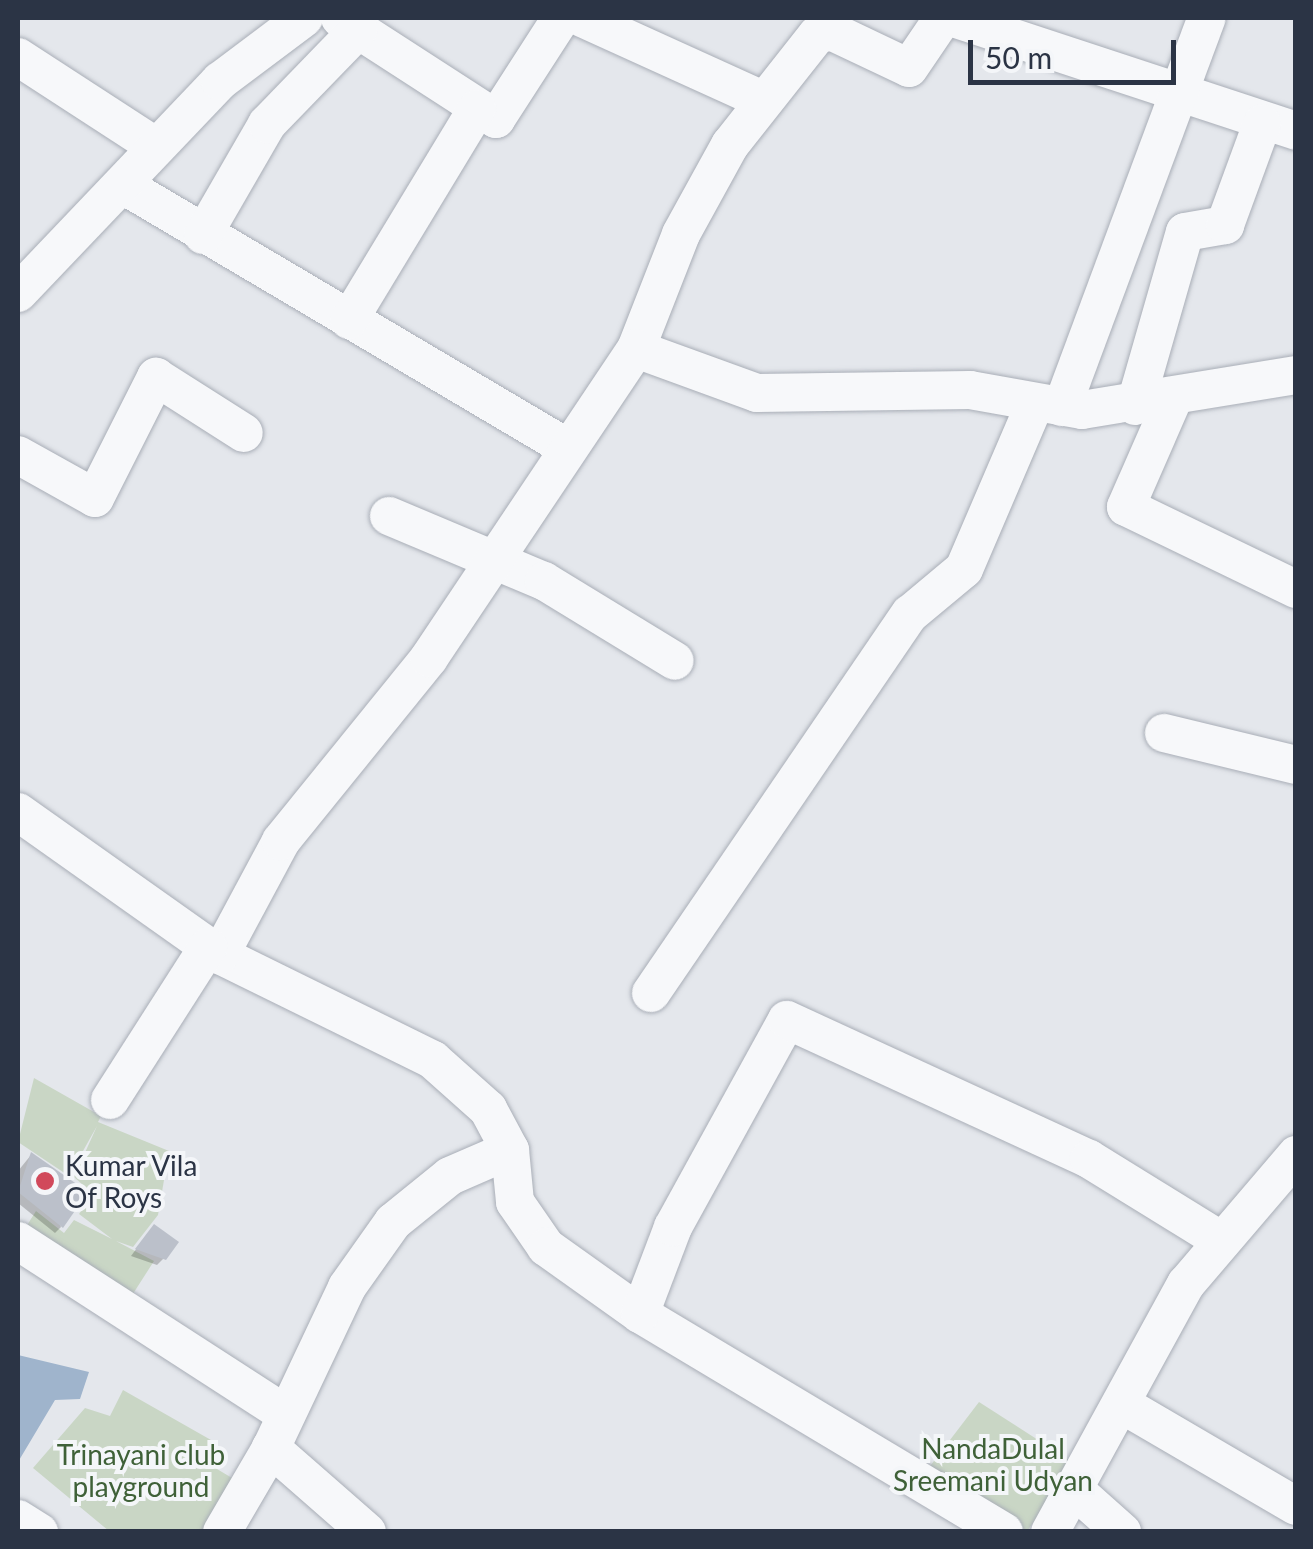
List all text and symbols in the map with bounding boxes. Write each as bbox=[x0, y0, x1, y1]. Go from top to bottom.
scale bar bbox=[973, 20, 1180, 82]
text: 50 m bbox=[985, 39, 1052, 75]
place label: Kumar Vila Of Roys bbox=[65, 1148, 199, 1214]
marker: Kumar Vila Of Roys bbox=[34, 1170, 56, 1192]
park label: NandaDulal Sreemani Udyan bbox=[893, 1431, 1093, 1497]
park label: Trinayani club playground bbox=[57, 1437, 225, 1503]

